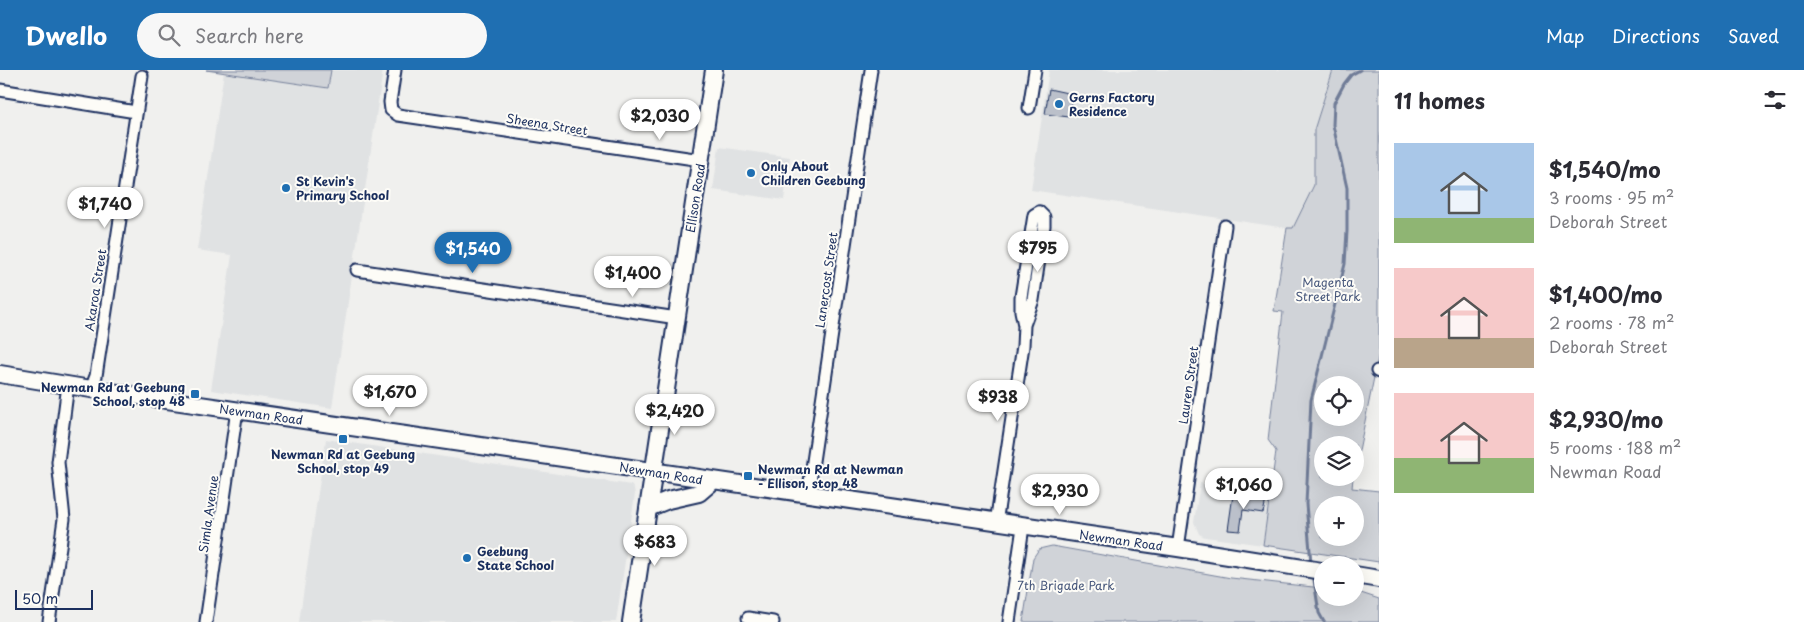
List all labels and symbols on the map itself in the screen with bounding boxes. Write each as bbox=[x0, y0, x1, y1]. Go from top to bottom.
place label: Gerns Factory Residence bbox=[1069, 88, 1155, 120]
pin: $2,030 bbox=[619, 98, 701, 141]
marker: Gerns Factory Residence bbox=[1053, 98, 1065, 110]
street label: Sheena Street bbox=[505, 109, 589, 139]
place label: Only About Children Geebung bbox=[761, 157, 866, 189]
street label: Ellison Road bbox=[681, 162, 709, 234]
marker: Only About Children Geebung bbox=[745, 167, 757, 179]
place label: St Kevin's Primary School bbox=[296, 172, 389, 204]
marker: St Kevin's Primary School bbox=[280, 182, 292, 194]
pin: $1,740 bbox=[64, 186, 146, 229]
pin: $795 bbox=[1008, 230, 1068, 273]
street label: Lanercost Street bbox=[810, 231, 842, 329]
pin: $1,540 bbox=[432, 232, 514, 274]
street label: Akaroa Street bbox=[80, 248, 110, 332]
pin: $1,400 bbox=[592, 256, 674, 298]
park label: Magenta Street Park bbox=[1295, 273, 1361, 305]
street label: Lauren Street bbox=[1174, 345, 1202, 425]
pin: $1,670 bbox=[349, 374, 431, 417]
place label: Newman Rd at Geebung School, stop 48 bbox=[41, 378, 185, 410]
pin: $938 bbox=[968, 380, 1028, 422]
marker: Newman Rd at Geebung School, stop 48 bbox=[189, 388, 201, 400]
pin: $2,420 bbox=[634, 394, 716, 436]
street label: Newman Road bbox=[218, 399, 304, 429]
marker: Newman Rd at Geebung School, stop 49 bbox=[337, 433, 349, 445]
place label: Newman Rd at Geebung School, stop 49 bbox=[271, 445, 415, 477]
street label: Newman Road bbox=[618, 458, 704, 488]
place label: Newman Rd at Newman - Ellison, stop 48 bbox=[758, 460, 903, 492]
pin: $1,060 bbox=[1203, 468, 1285, 510]
marker: Newman Rd at Newman - Ellison, stop 48 bbox=[742, 470, 754, 482]
street label: Simla Avenue bbox=[194, 474, 222, 554]
pin: $2,930 bbox=[1019, 474, 1101, 516]
pin: $683 bbox=[625, 524, 685, 567]
street label: Newman Road bbox=[1078, 525, 1164, 555]
place label: Geebung State School bbox=[477, 542, 555, 574]
marker: Geebung State School bbox=[461, 552, 473, 564]
park label: 7th Brigade Park bbox=[1017, 576, 1115, 594]
scale bar bbox=[15, 587, 92, 610]

